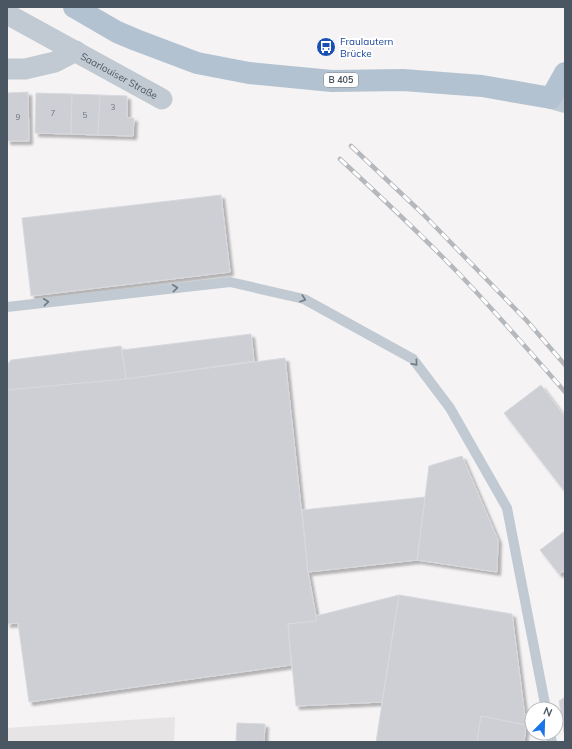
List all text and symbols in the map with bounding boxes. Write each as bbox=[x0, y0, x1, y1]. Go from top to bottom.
place label: Fraulautern Brücke bbox=[340, 35, 394, 60]
bus stop icon: Fraulautern Brücke bbox=[315, 36, 337, 58]
street label: Saarlouiser Straße bbox=[78, 50, 160, 102]
road number: B 405 bbox=[324, 73, 358, 87]
house number: 3 bbox=[111, 102, 116, 112]
house number: 7 bbox=[51, 108, 56, 118]
house number: 5 bbox=[83, 110, 88, 120]
house number: 9 bbox=[16, 112, 21, 122]
one-way arrow bbox=[172, 284, 178, 293]
one-way arrow bbox=[299, 295, 306, 303]
one-way arrow bbox=[43, 298, 49, 307]
one-way arrow bbox=[411, 358, 418, 365]
north arrow bbox=[524, 701, 564, 741]
text: N bbox=[541, 704, 554, 720]

